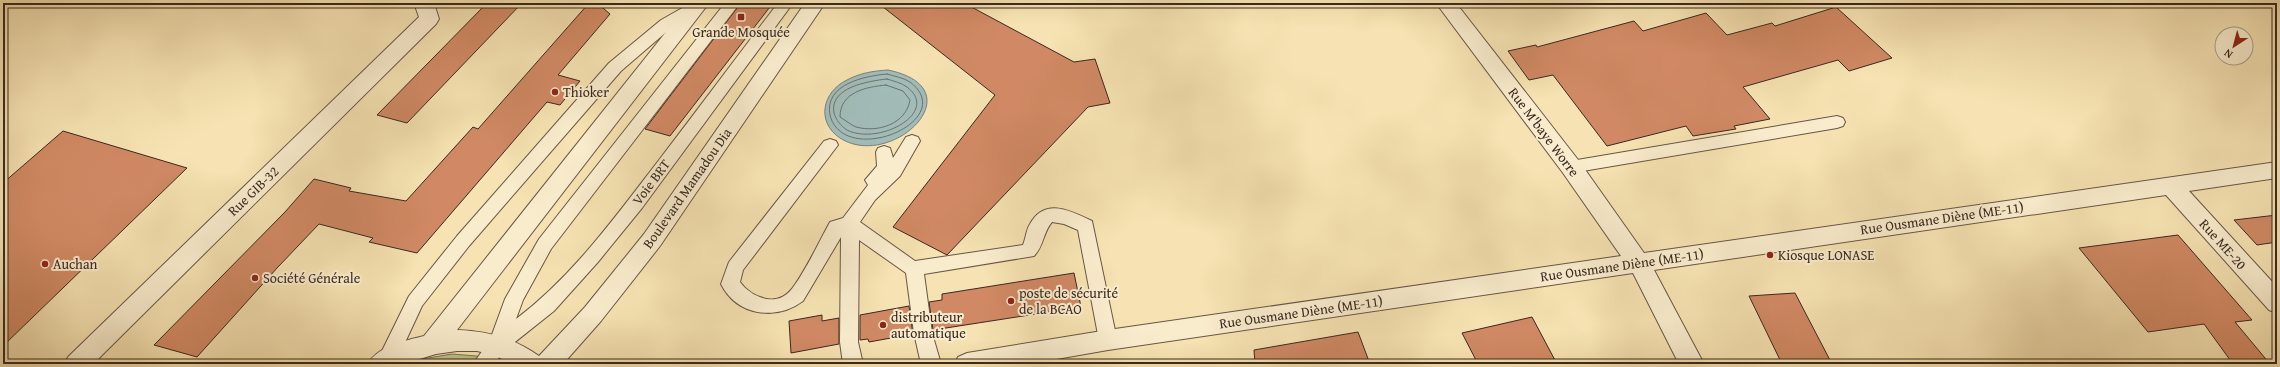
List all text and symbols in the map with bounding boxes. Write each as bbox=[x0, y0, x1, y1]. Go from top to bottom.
marker: Grande Mosquée bbox=[736, 12, 746, 22]
place label: Grande Mosquée bbox=[692, 22, 790, 42]
north arrow bbox=[2214, 26, 2254, 66]
text: N bbox=[2220, 45, 2236, 63]
place label: Thioker bbox=[563, 82, 609, 102]
street label: Rue M'baye Worre bbox=[1504, 83, 1584, 181]
marker: Thioker bbox=[550, 87, 560, 97]
street label: Boulevard Mamadou Dia bbox=[638, 123, 736, 252]
street label: Voie BRT bbox=[627, 155, 675, 209]
street label: Rue GIB-32 bbox=[223, 162, 283, 220]
street label: Rue Ousmane Diène (ME-11) bbox=[1859, 197, 2025, 239]
street label: Rue ME-20 bbox=[2195, 214, 2251, 274]
street label: Rue Ousmane Diène (ME-11) bbox=[1539, 244, 1705, 286]
place label: Kiosque LONASE bbox=[1778, 245, 1874, 265]
marker: Kiosque LONASE bbox=[1765, 250, 1775, 260]
place label: Auchan bbox=[53, 254, 98, 274]
marker: Auchan bbox=[40, 259, 50, 269]
place label: Société Générale bbox=[263, 268, 361, 288]
marker: Société Générale bbox=[250, 273, 260, 283]
place label: poste de sécurité de la BCAO bbox=[1019, 283, 1119, 319]
street label: Rue Ousmane Diène (ME-11) bbox=[1218, 291, 1384, 333]
marker: poste de sécurité de la BCAO bbox=[1006, 296, 1016, 306]
place label: distributeur automatique bbox=[891, 307, 966, 343]
marker: distributeur automatique bbox=[878, 320, 888, 330]

